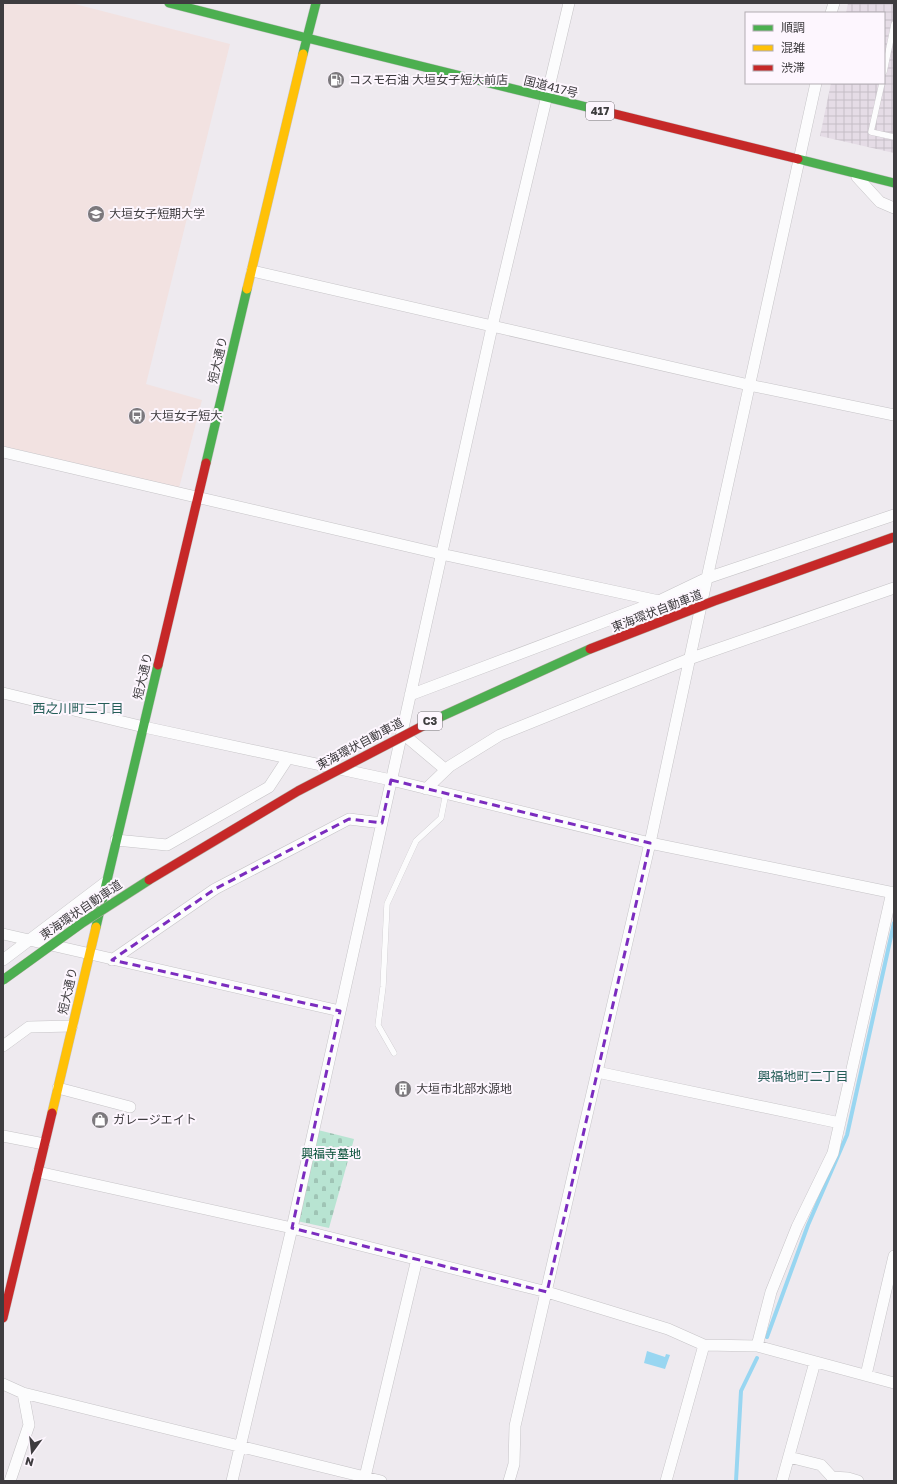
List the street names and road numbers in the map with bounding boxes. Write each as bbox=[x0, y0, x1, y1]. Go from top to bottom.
street label: 国道417号 bbox=[522, 73, 580, 101]
road number: 417 bbox=[586, 102, 614, 120]
street label: 短大通り bbox=[205, 335, 230, 385]
street label: 東海環状自動車道 bbox=[609, 586, 704, 635]
street label: 短大通り bbox=[130, 651, 155, 701]
road number: C3 bbox=[418, 712, 442, 730]
street label: 東海環状自動車道 bbox=[314, 714, 406, 773]
street label: 東海環状自動車道 bbox=[37, 877, 125, 943]
street label: 短大通り bbox=[55, 966, 80, 1016]

